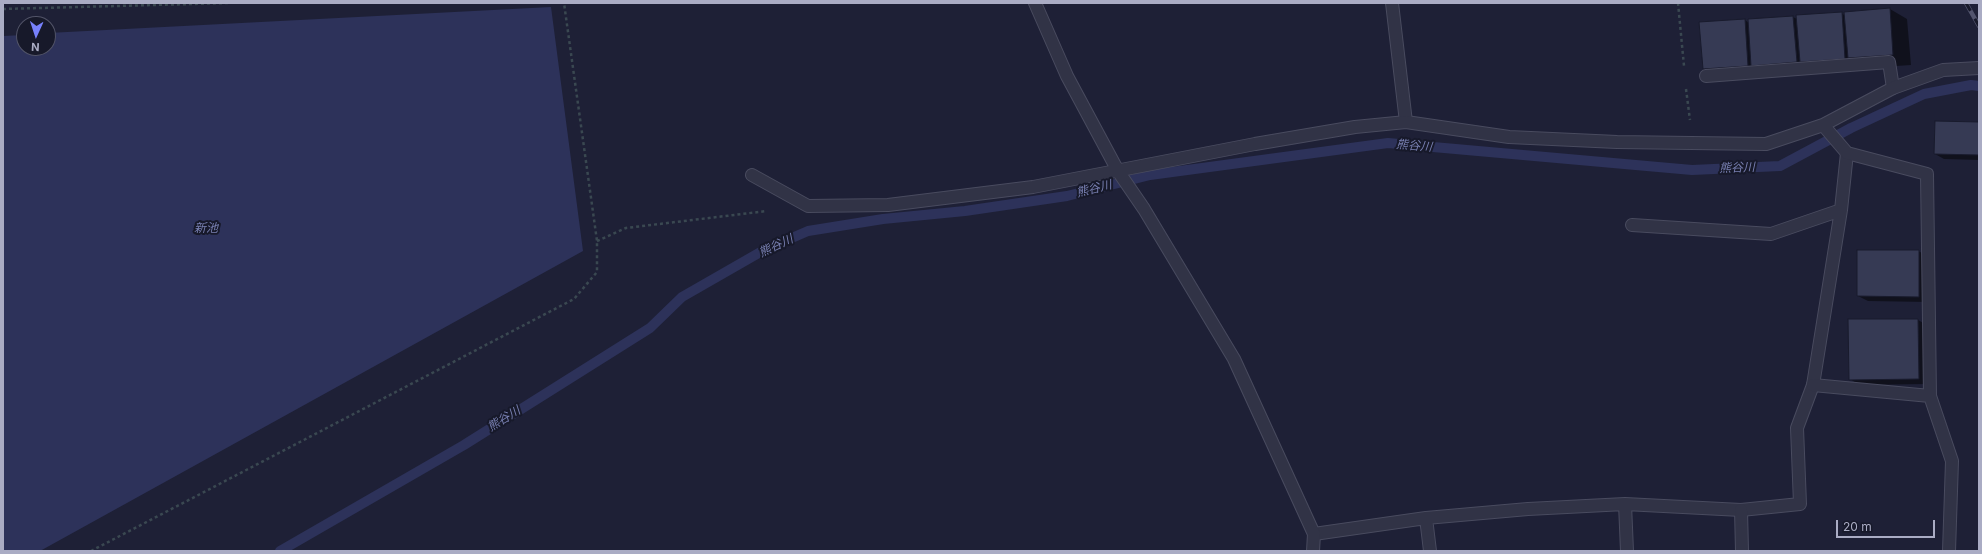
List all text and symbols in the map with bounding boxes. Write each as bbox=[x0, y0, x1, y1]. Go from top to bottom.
north arrow bbox=[16, 16, 56, 56]
text: N bbox=[31, 40, 40, 54]
water label: 熊谷川 bbox=[1395, 137, 1433, 155]
water label: 熊谷川 bbox=[1719, 160, 1755, 176]
water label: 熊谷川 bbox=[1075, 178, 1113, 200]
water label: 新池 bbox=[194, 221, 218, 235]
water label: 熊谷川 bbox=[757, 232, 795, 260]
water label: 熊谷川 bbox=[485, 403, 523, 435]
scale bar bbox=[1838, 512, 1937, 538]
text: 20 m bbox=[1843, 519, 1872, 534]

